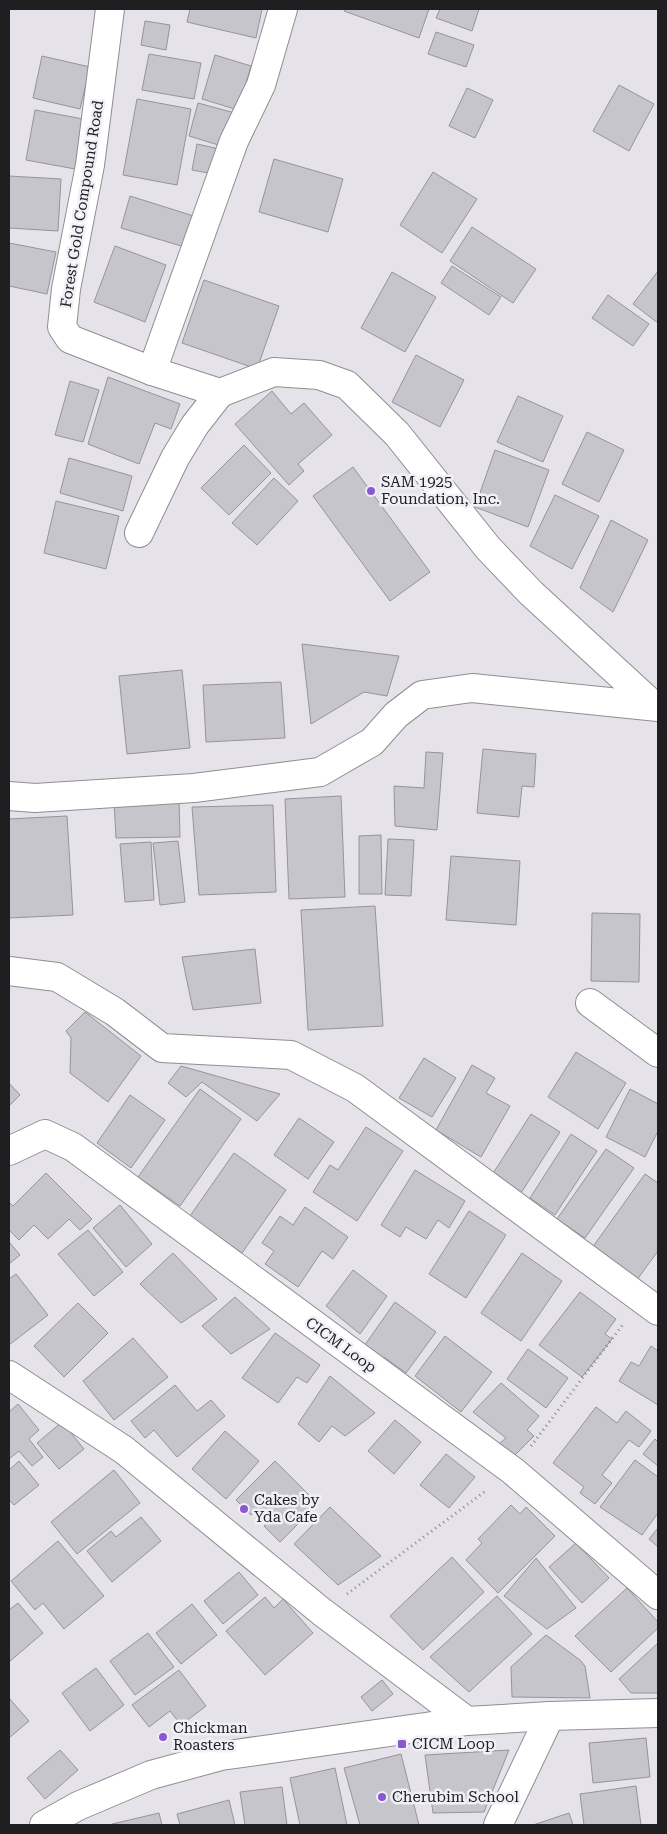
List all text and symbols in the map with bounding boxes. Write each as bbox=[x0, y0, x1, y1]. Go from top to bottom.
street label: Forest Gold Compound Road bbox=[57, 99, 107, 309]
place label: SAM 1925 Foundation, Inc. bbox=[381, 473, 500, 508]
marker: SAM 1925 Foundation, Inc. bbox=[365, 485, 377, 497]
street label: CICM Loop bbox=[302, 1313, 380, 1377]
place label: Cakes by Yda Cafe bbox=[254, 1491, 319, 1526]
marker: Cakes by Yda Cafe bbox=[238, 1503, 250, 1515]
place label: Chickman Roasters bbox=[173, 1719, 248, 1754]
marker: Chickman Roasters bbox=[157, 1731, 169, 1743]
place label: CICM Loop bbox=[412, 1735, 495, 1753]
marker: CICM Loop bbox=[396, 1738, 408, 1750]
place label: Cherubim School bbox=[392, 1788, 519, 1806]
marker: Cherubim School bbox=[376, 1791, 388, 1803]

